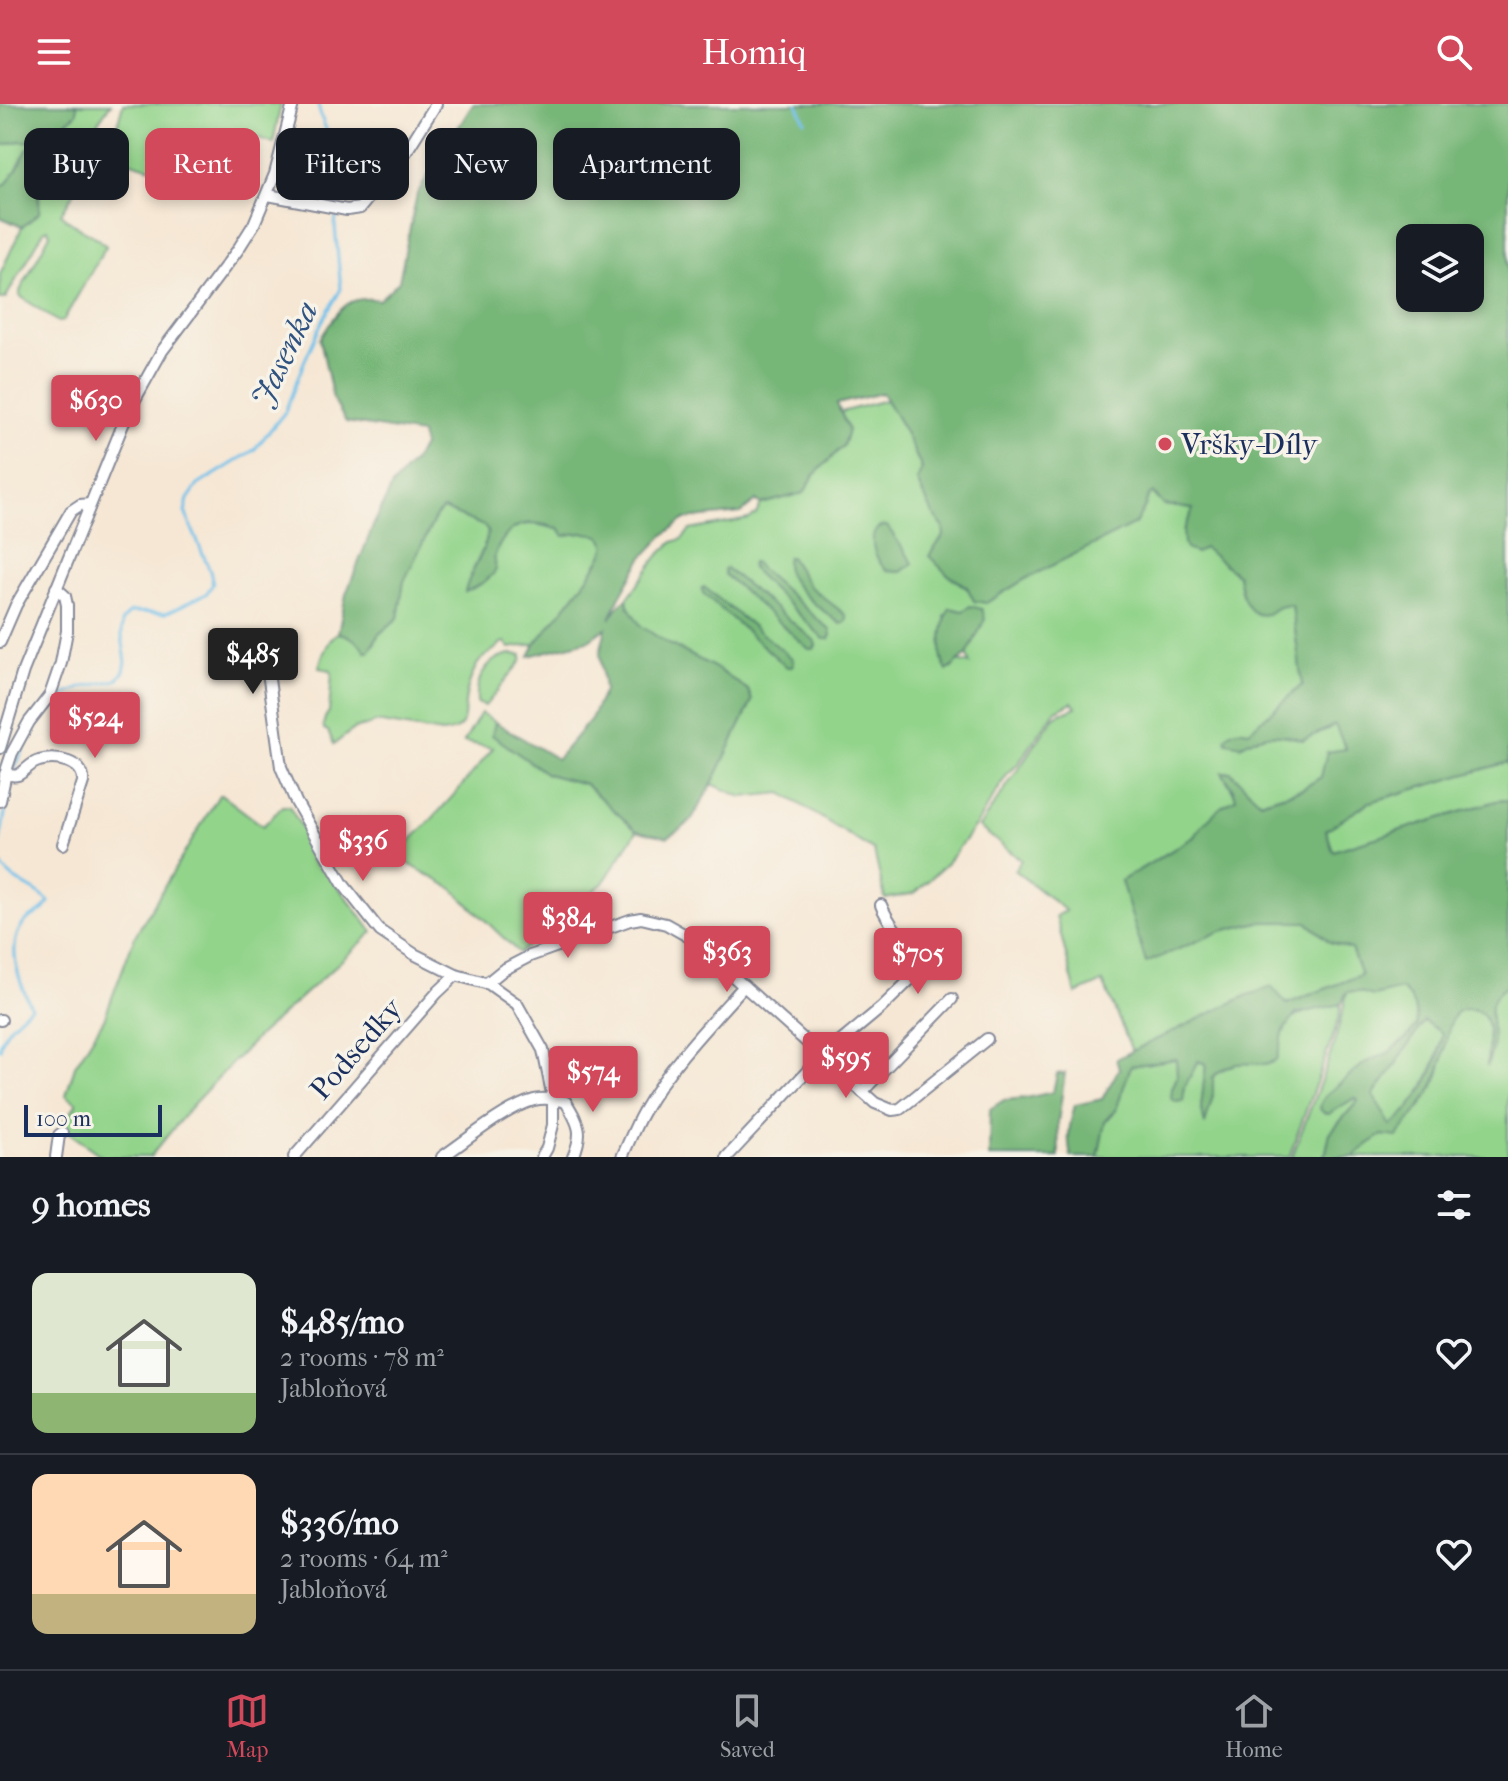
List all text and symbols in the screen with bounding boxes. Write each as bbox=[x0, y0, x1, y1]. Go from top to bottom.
icon: menu bbox=[32, 30, 76, 74]
icon: search bbox=[1432, 30, 1476, 74]
text: Homiq bbox=[701, 31, 807, 73]
chip: Buy bbox=[24, 128, 129, 200]
chip: Rent bbox=[145, 128, 260, 200]
chip: Filters bbox=[276, 128, 409, 200]
chip: New bbox=[425, 128, 537, 200]
chip: Apartment bbox=[553, 128, 740, 200]
map controls bbox=[1396, 224, 1484, 312]
button: layers bbox=[1396, 224, 1484, 312]
water label: Jasenka bbox=[243, 295, 326, 413]
pin: $630 bbox=[49, 375, 143, 443]
text: $630 bbox=[69, 385, 123, 416]
place label: Vršky-Díly bbox=[1180, 427, 1319, 462]
marker: Vršky-Díly bbox=[1156, 435, 1174, 453]
pin: $485 bbox=[206, 628, 300, 696]
text: $485 bbox=[226, 638, 280, 669]
pin: $524 bbox=[48, 692, 142, 760]
text: $524 bbox=[68, 702, 122, 733]
pin: $336 bbox=[316, 815, 410, 883]
text: $336 bbox=[338, 825, 388, 856]
pin: $384 bbox=[521, 892, 615, 960]
text: $384 bbox=[541, 902, 595, 933]
pin: $363 bbox=[680, 926, 774, 994]
pin: $705 bbox=[871, 928, 965, 996]
text: $363 bbox=[702, 936, 752, 967]
text: $705 bbox=[892, 938, 944, 969]
street label: Podsedky bbox=[303, 991, 410, 1107]
pin: $595 bbox=[799, 1032, 893, 1100]
text: $595 bbox=[821, 1042, 871, 1073]
pin: $574 bbox=[546, 1046, 640, 1114]
text: $574 bbox=[567, 1056, 619, 1087]
scale bar bbox=[24, 1101, 162, 1137]
text: 100 m bbox=[36, 1106, 91, 1132]
icon: filters bbox=[1432, 1183, 1476, 1227]
text: 9 homes bbox=[32, 1185, 151, 1225]
text: $485/mo bbox=[280, 1302, 404, 1342]
icon: home bbox=[96, 1305, 192, 1401]
icon: heart bbox=[1432, 1331, 1476, 1375]
text: 2 rooms · 78 m² bbox=[280, 1342, 444, 1373]
text: Jabloňová bbox=[280, 1373, 387, 1404]
text: $336/mo bbox=[280, 1503, 399, 1543]
icon: home bbox=[96, 1506, 192, 1602]
icon: heart bbox=[1432, 1532, 1476, 1576]
text: 2 rooms · 64 m² bbox=[280, 1543, 448, 1574]
text: Jabloňová bbox=[280, 1574, 387, 1605]
tab: Map bbox=[225, 1689, 269, 1763]
tab: Saved bbox=[720, 1689, 775, 1763]
tab: Home bbox=[1225, 1689, 1283, 1763]

